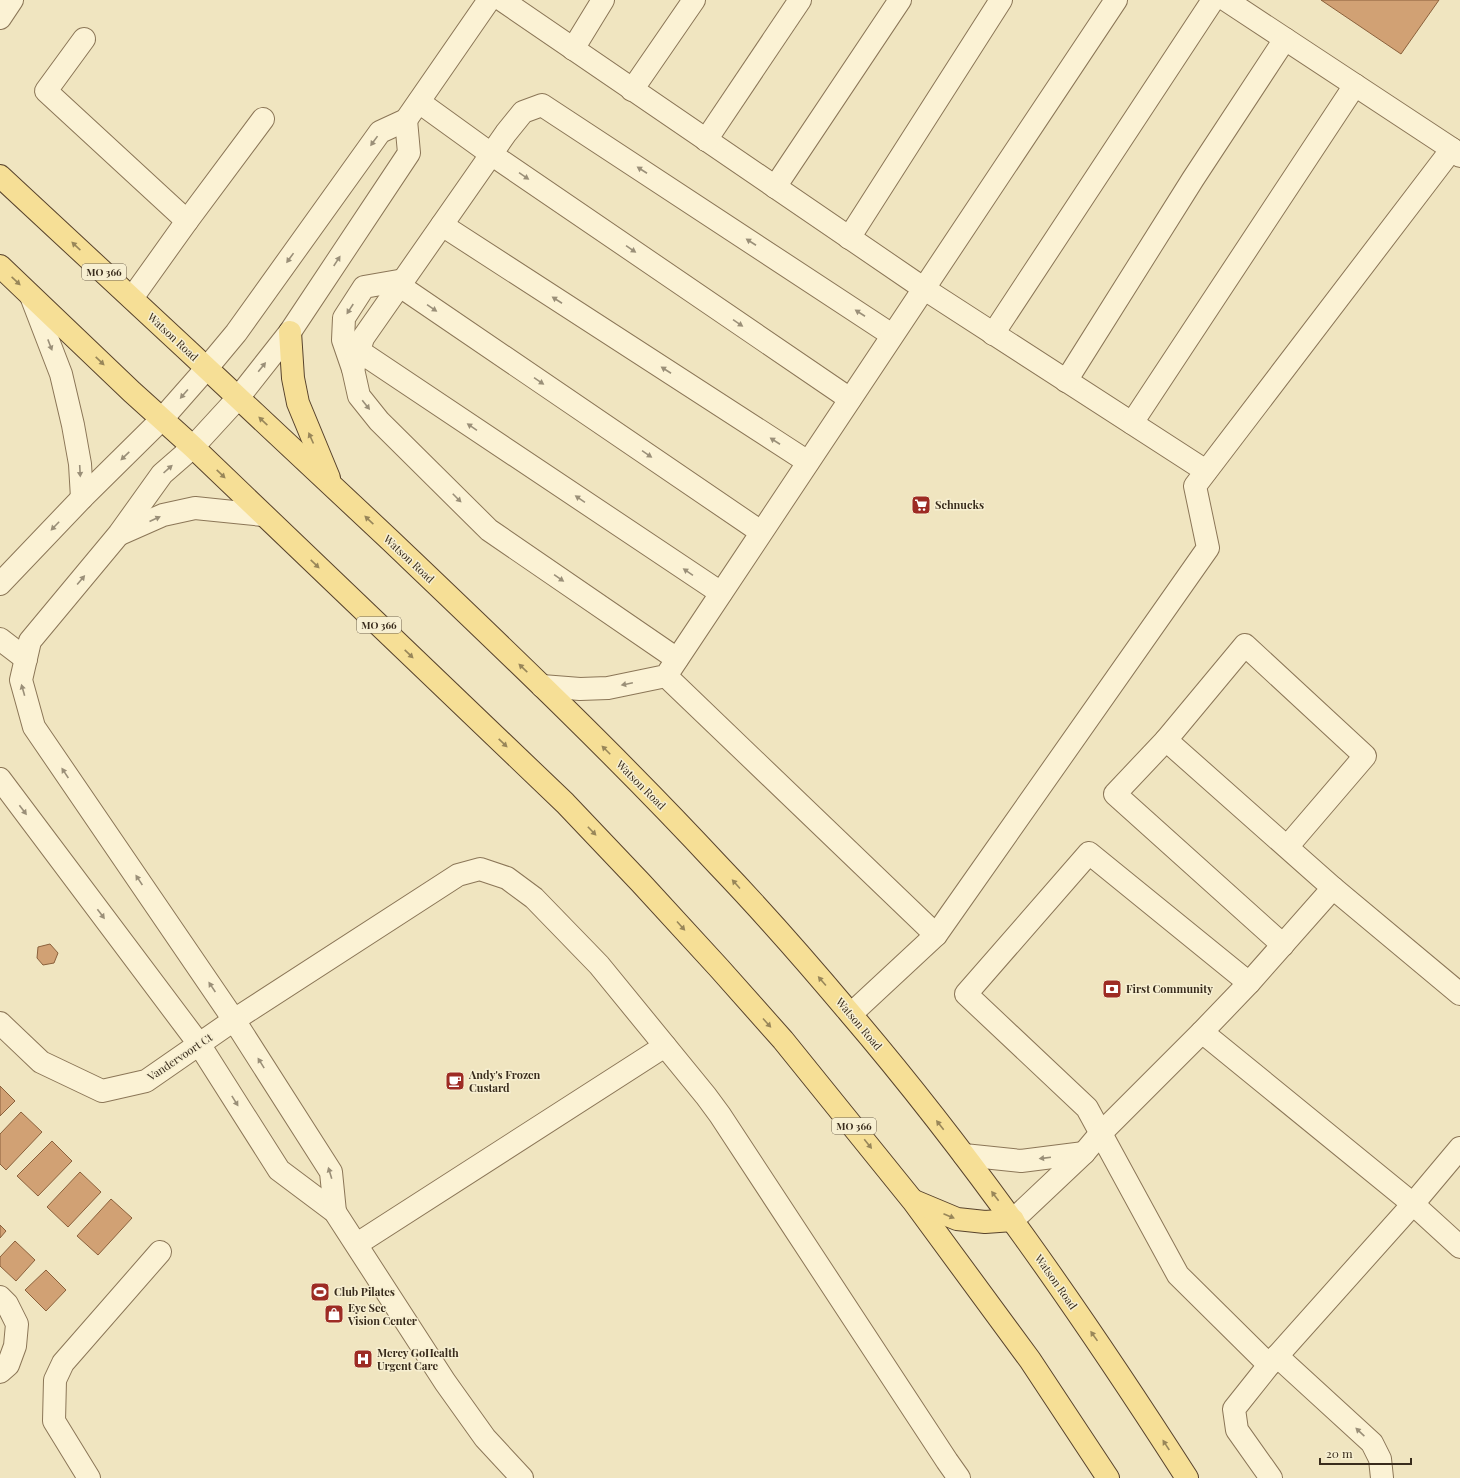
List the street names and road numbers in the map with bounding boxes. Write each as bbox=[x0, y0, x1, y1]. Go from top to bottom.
road number: MO 366 bbox=[82, 264, 126, 280]
street label: Watson Road bbox=[144, 309, 202, 364]
street label: Watson Road bbox=[380, 531, 438, 586]
road number: MO 366 bbox=[357, 617, 401, 633]
street label: Watson Road bbox=[613, 756, 670, 813]
street label: Watson Road bbox=[832, 994, 886, 1053]
street label: Vandervoort Ct bbox=[143, 1029, 215, 1084]
road number: MO 366 bbox=[832, 1118, 876, 1134]
street label: Watson Road bbox=[1031, 1250, 1081, 1313]

